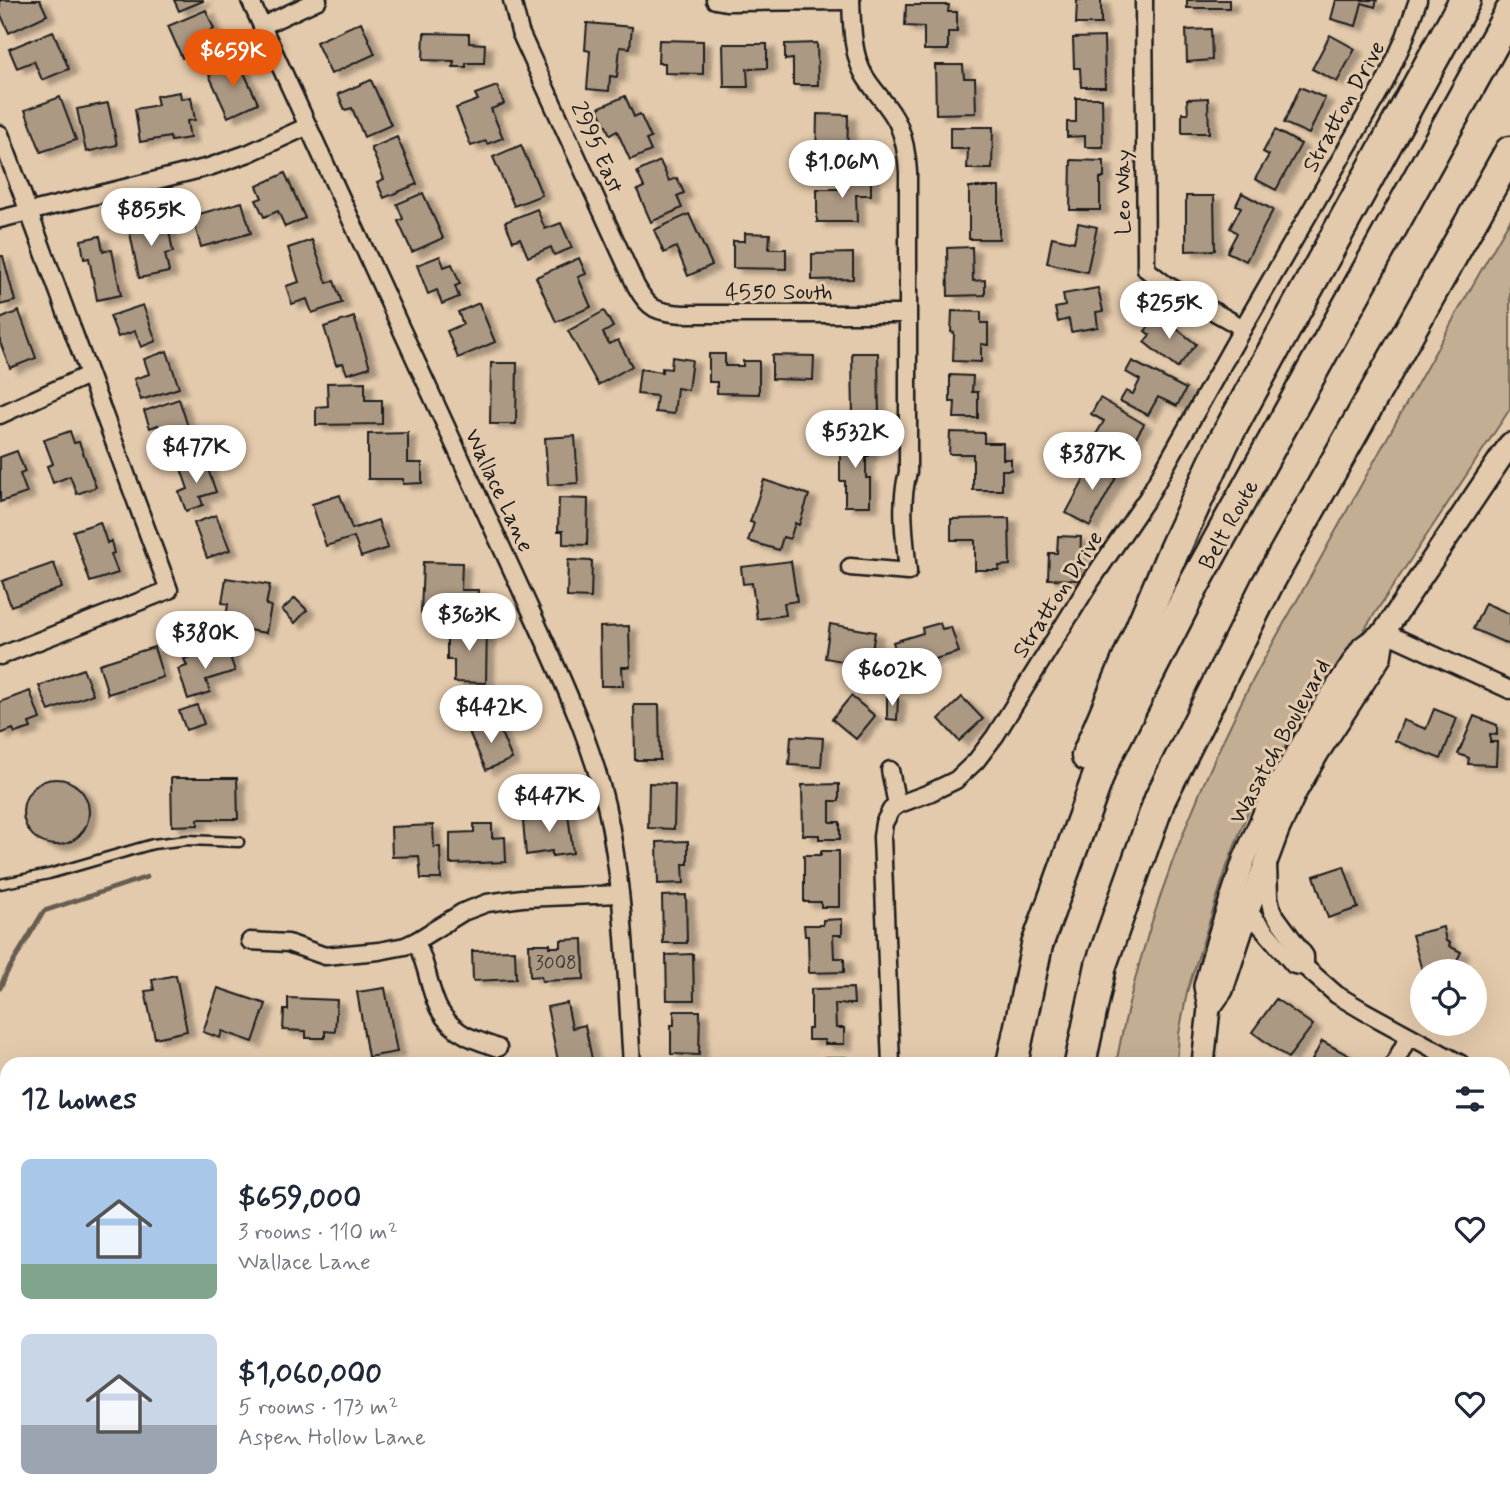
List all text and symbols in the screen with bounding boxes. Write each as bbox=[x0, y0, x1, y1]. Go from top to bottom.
pin: $659K bbox=[184, 29, 282, 89]
street label: Stratton Drive bbox=[1296, 36, 1393, 178]
text: $659K bbox=[200, 37, 266, 67]
street label: 2995 East bbox=[563, 97, 630, 199]
pin: $1.06M bbox=[785, 140, 899, 200]
text: $1.06M bbox=[805, 148, 879, 178]
street label: Leo Way bbox=[1109, 149, 1139, 235]
pin: $855K bbox=[102, 188, 200, 248]
text: $855K bbox=[117, 196, 185, 226]
street label: 4550 South bbox=[725, 278, 833, 308]
pin: $255K bbox=[1120, 282, 1218, 341]
text: $255K bbox=[1136, 289, 1202, 319]
pin: $532K bbox=[806, 410, 904, 470]
text: $532K bbox=[822, 418, 889, 448]
street label: Wallace Lane bbox=[457, 424, 540, 557]
pin: $477K bbox=[147, 426, 245, 485]
text: $477K bbox=[162, 433, 230, 463]
pin: $387K bbox=[1043, 433, 1141, 492]
text: $387K bbox=[1059, 440, 1125, 470]
street label: Belt Route bbox=[1193, 474, 1267, 575]
street label: Stratton Drive bbox=[1006, 526, 1111, 664]
pin: $363K bbox=[420, 594, 518, 653]
text: $363K bbox=[438, 601, 500, 631]
pin: $380K bbox=[156, 612, 254, 671]
text: $380K bbox=[172, 619, 238, 649]
pin: $602K bbox=[843, 648, 941, 708]
street label: Wasatch Boulevard bbox=[1223, 654, 1339, 830]
text: $602K bbox=[858, 656, 926, 686]
pin: $442K bbox=[442, 686, 540, 745]
text: $442K bbox=[456, 693, 526, 723]
pin: $447K bbox=[500, 774, 598, 834]
text: $447K bbox=[514, 782, 584, 812]
house number: 3008 bbox=[535, 951, 577, 976]
map controls bbox=[1410, 959, 1487, 1036]
button: locate bbox=[1410, 959, 1487, 1036]
text: 12 homes bbox=[21, 1080, 137, 1119]
icon: filters bbox=[1451, 1080, 1489, 1118]
text: $659,000 bbox=[238, 1179, 361, 1218]
icon: home bbox=[77, 1187, 161, 1271]
icon: heart bbox=[1451, 1210, 1489, 1248]
text: 3 rooms · 110 m² bbox=[238, 1218, 398, 1248]
text: Wallace Lane bbox=[238, 1248, 371, 1278]
text: $1,060,000 bbox=[238, 1354, 382, 1393]
icon: home bbox=[77, 1362, 161, 1446]
icon: heart bbox=[1451, 1385, 1489, 1423]
text: 5 rooms · 173 m² bbox=[238, 1393, 398, 1423]
text: Aspen Hollow Lane bbox=[238, 1423, 426, 1453]

